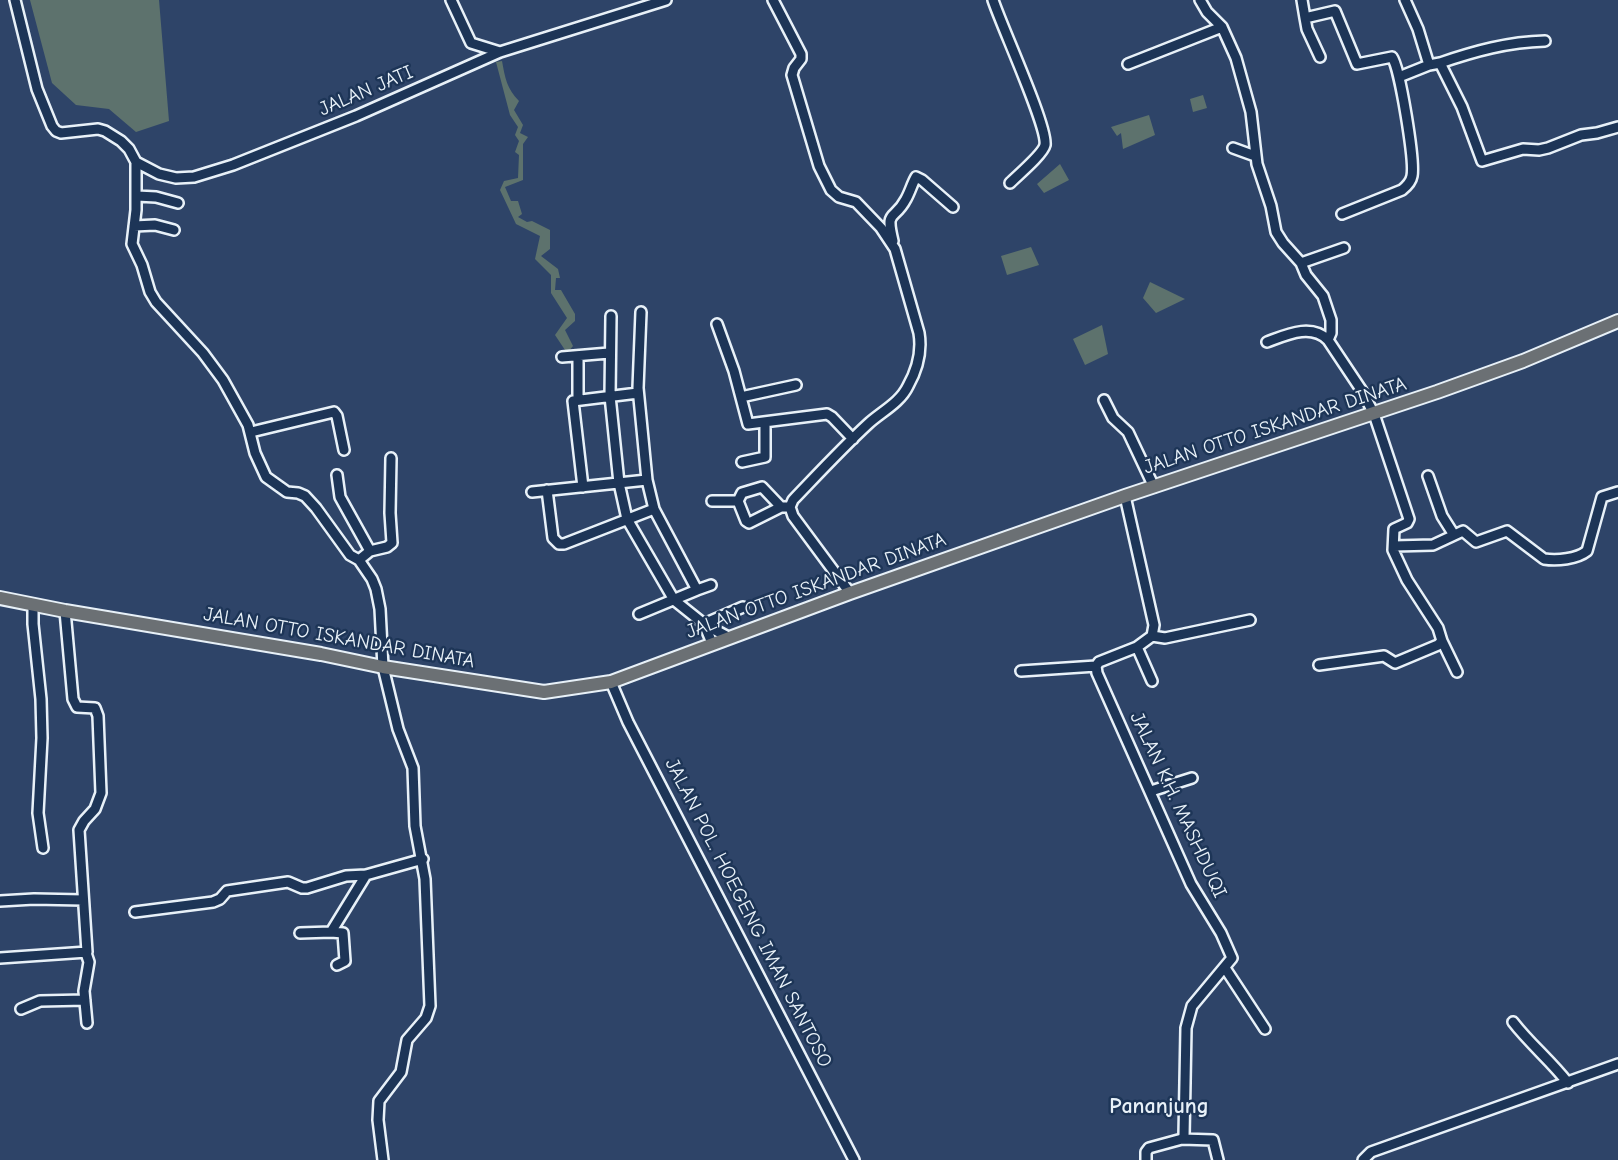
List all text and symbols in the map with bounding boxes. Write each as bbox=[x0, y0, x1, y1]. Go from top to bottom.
street label: JALAN JATI bbox=[315, 60, 417, 122]
street label: JALAN OTTO ISKANDAR DINATA bbox=[1141, 372, 1409, 480]
street label: JALAN OTTO ISKANDAR DINATA bbox=[683, 528, 949, 644]
street label: JALAN OTTO ISKANDAR DINATA bbox=[202, 602, 476, 674]
street label: JALAN K.H. MASHDUQI bbox=[1124, 708, 1232, 902]
street label: JALAN POL. HOEGENG IMAN SANTOSO bbox=[659, 754, 837, 1072]
district label: Pananjung bbox=[1109, 1094, 1209, 1120]

